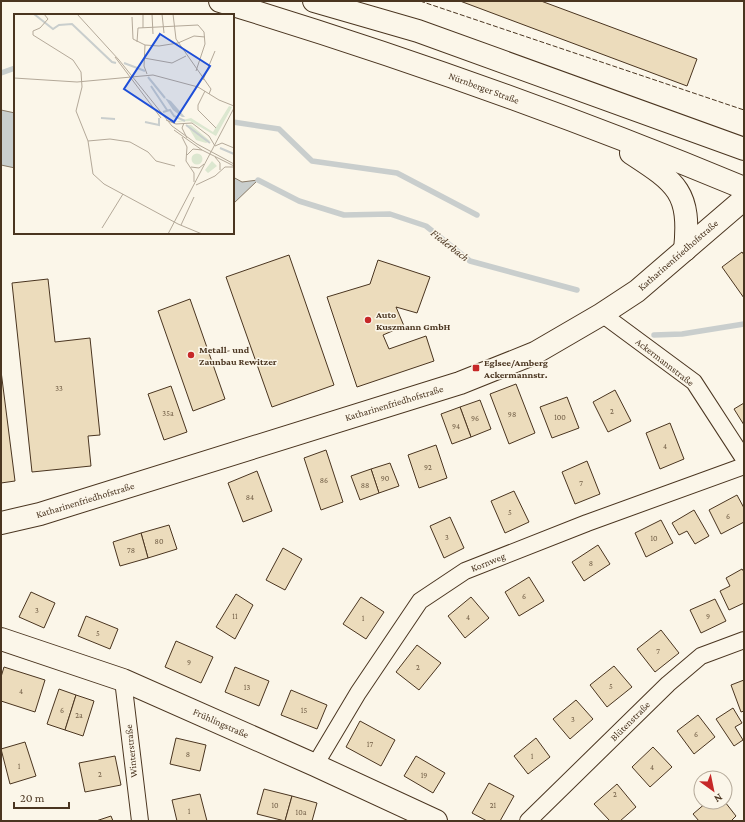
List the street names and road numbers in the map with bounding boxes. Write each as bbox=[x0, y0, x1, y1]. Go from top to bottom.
street label: Nürnberger Straße bbox=[447, 70, 521, 106]
street label: Katharinenfriedhofstraße bbox=[636, 217, 721, 293]
street label: Ackermannstraße bbox=[634, 336, 697, 389]
street label: Katharinenfriedhofstraße bbox=[344, 383, 445, 423]
street label: Katharinenfriedhofstraße bbox=[35, 480, 136, 520]
street label: Kornweg bbox=[469, 550, 507, 574]
street label: Blütenstraße bbox=[608, 698, 653, 743]
street label: Frühlingstraße bbox=[191, 706, 251, 740]
street label: Winterstraße bbox=[123, 723, 139, 778]

